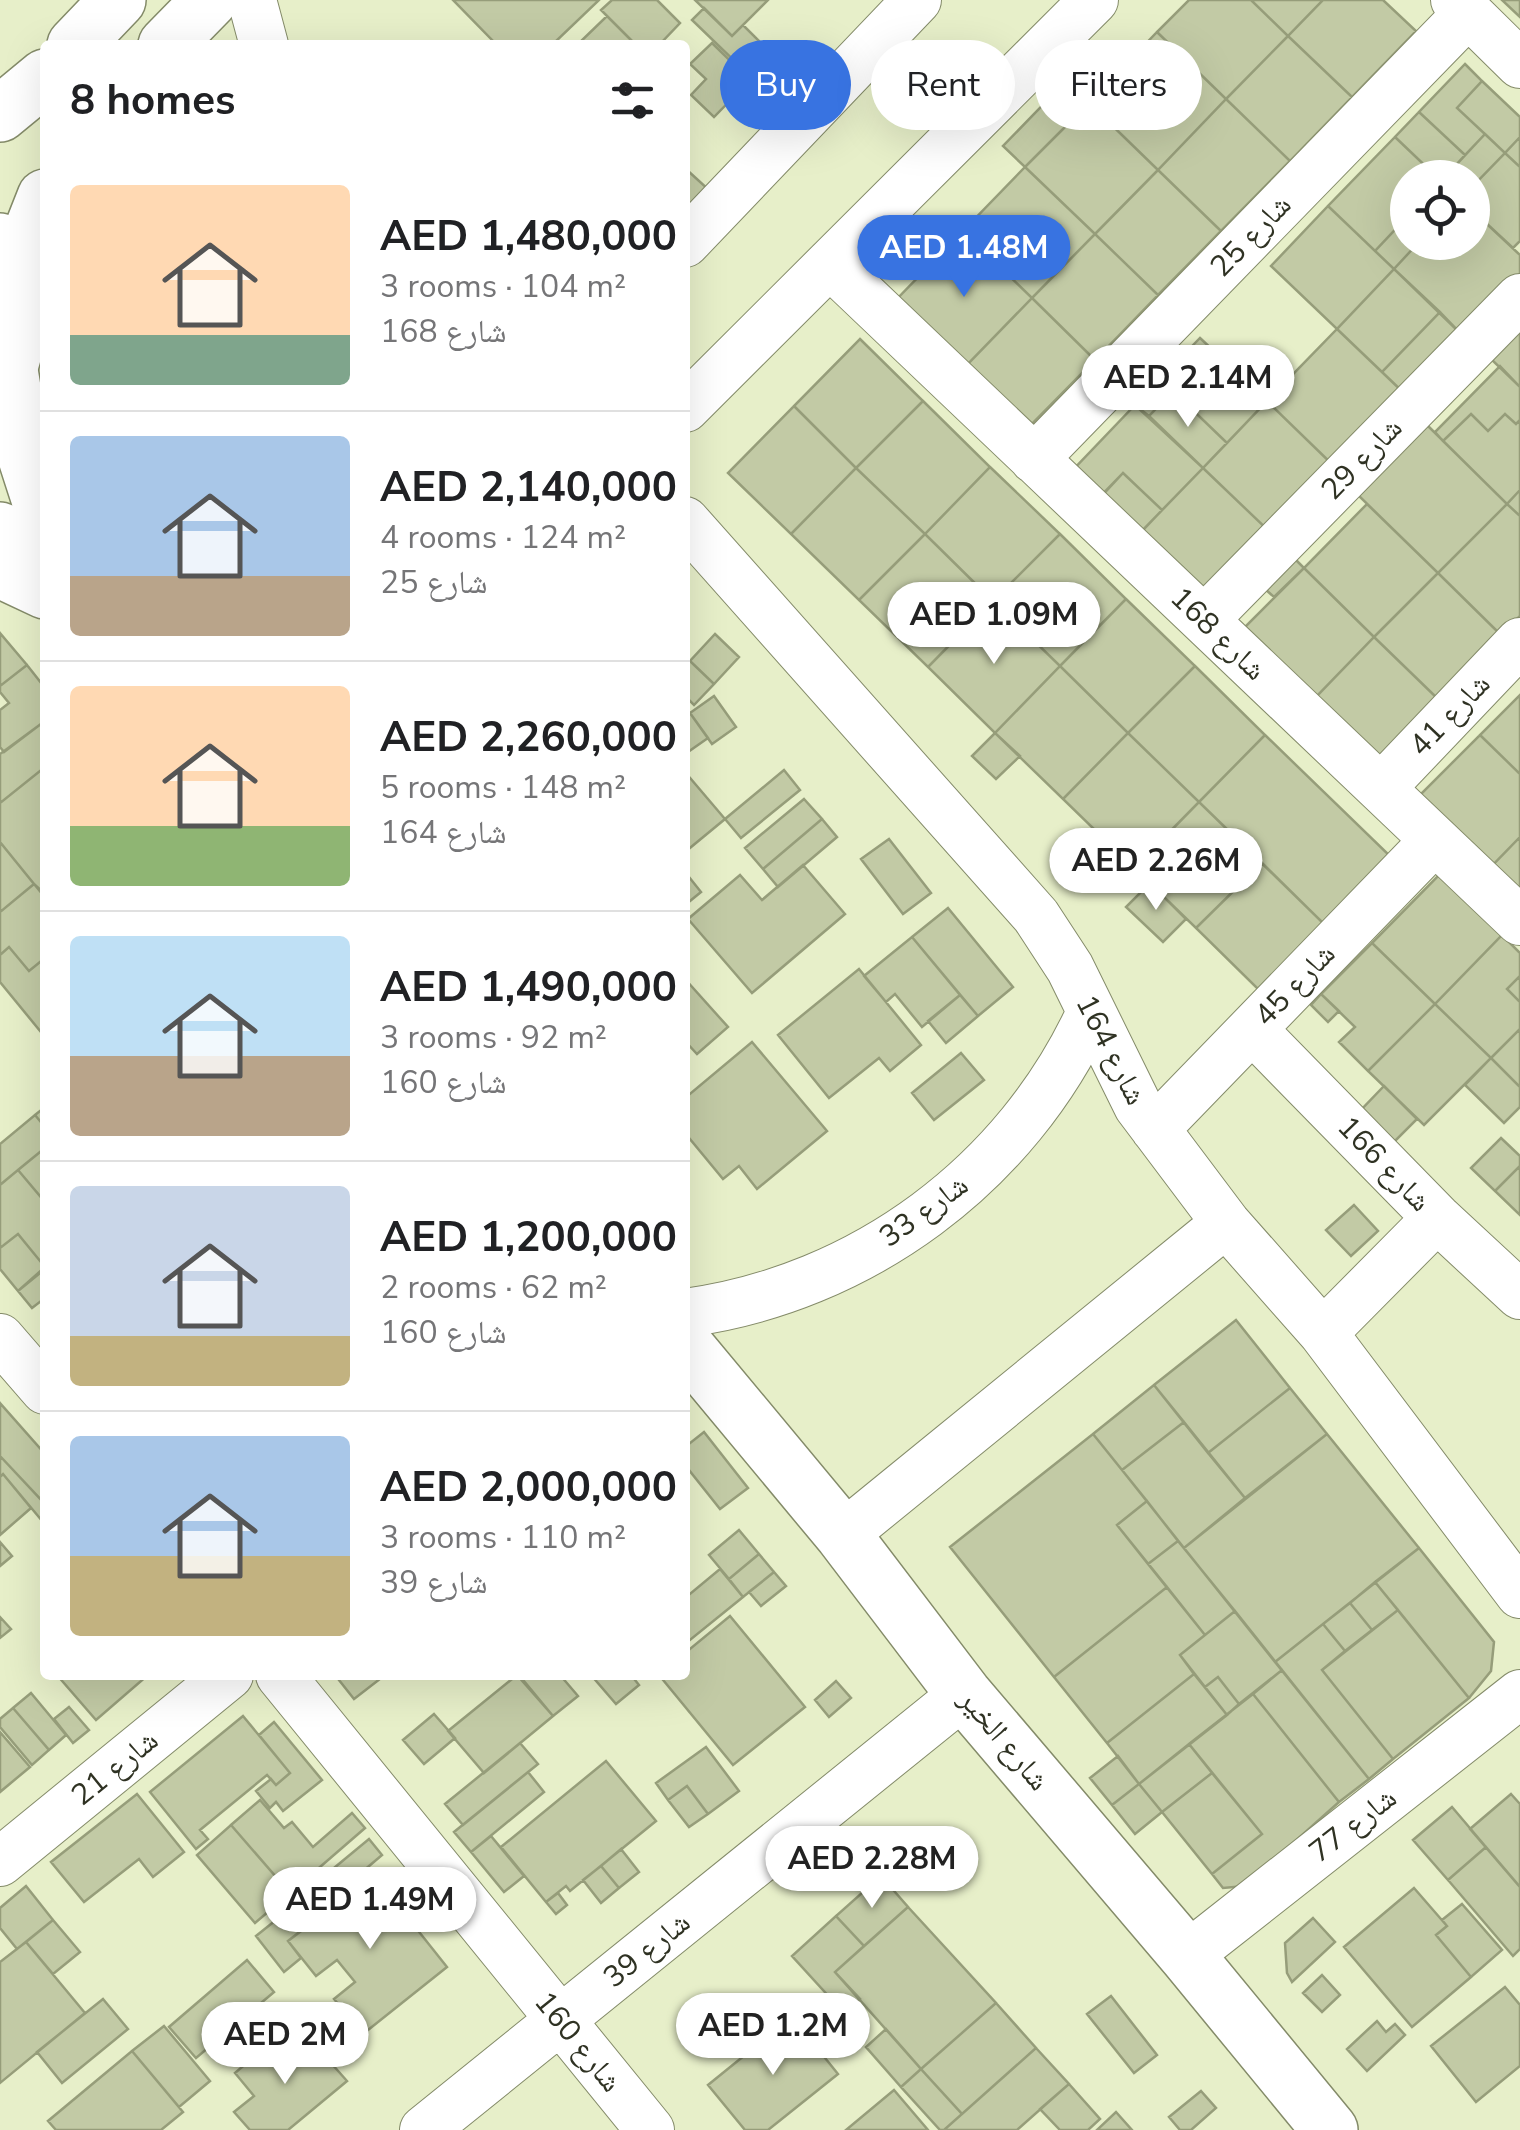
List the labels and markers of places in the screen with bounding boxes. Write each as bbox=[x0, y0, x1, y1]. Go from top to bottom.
pin: AED 1.48M bbox=[850, 215, 1078, 300]
pin: AED 2.14M bbox=[1074, 345, 1302, 430]
pin: AED 1.09M bbox=[880, 582, 1108, 667]
pin: AED 2.26M bbox=[1042, 828, 1270, 913]
pin: AED 2.28M bbox=[758, 1826, 986, 1911]
pin: AED 1.49M bbox=[256, 1867, 484, 1952]
pin: AED 1.2M bbox=[670, 1993, 876, 2078]
pin: AED 2M bbox=[204, 2002, 366, 2087]

